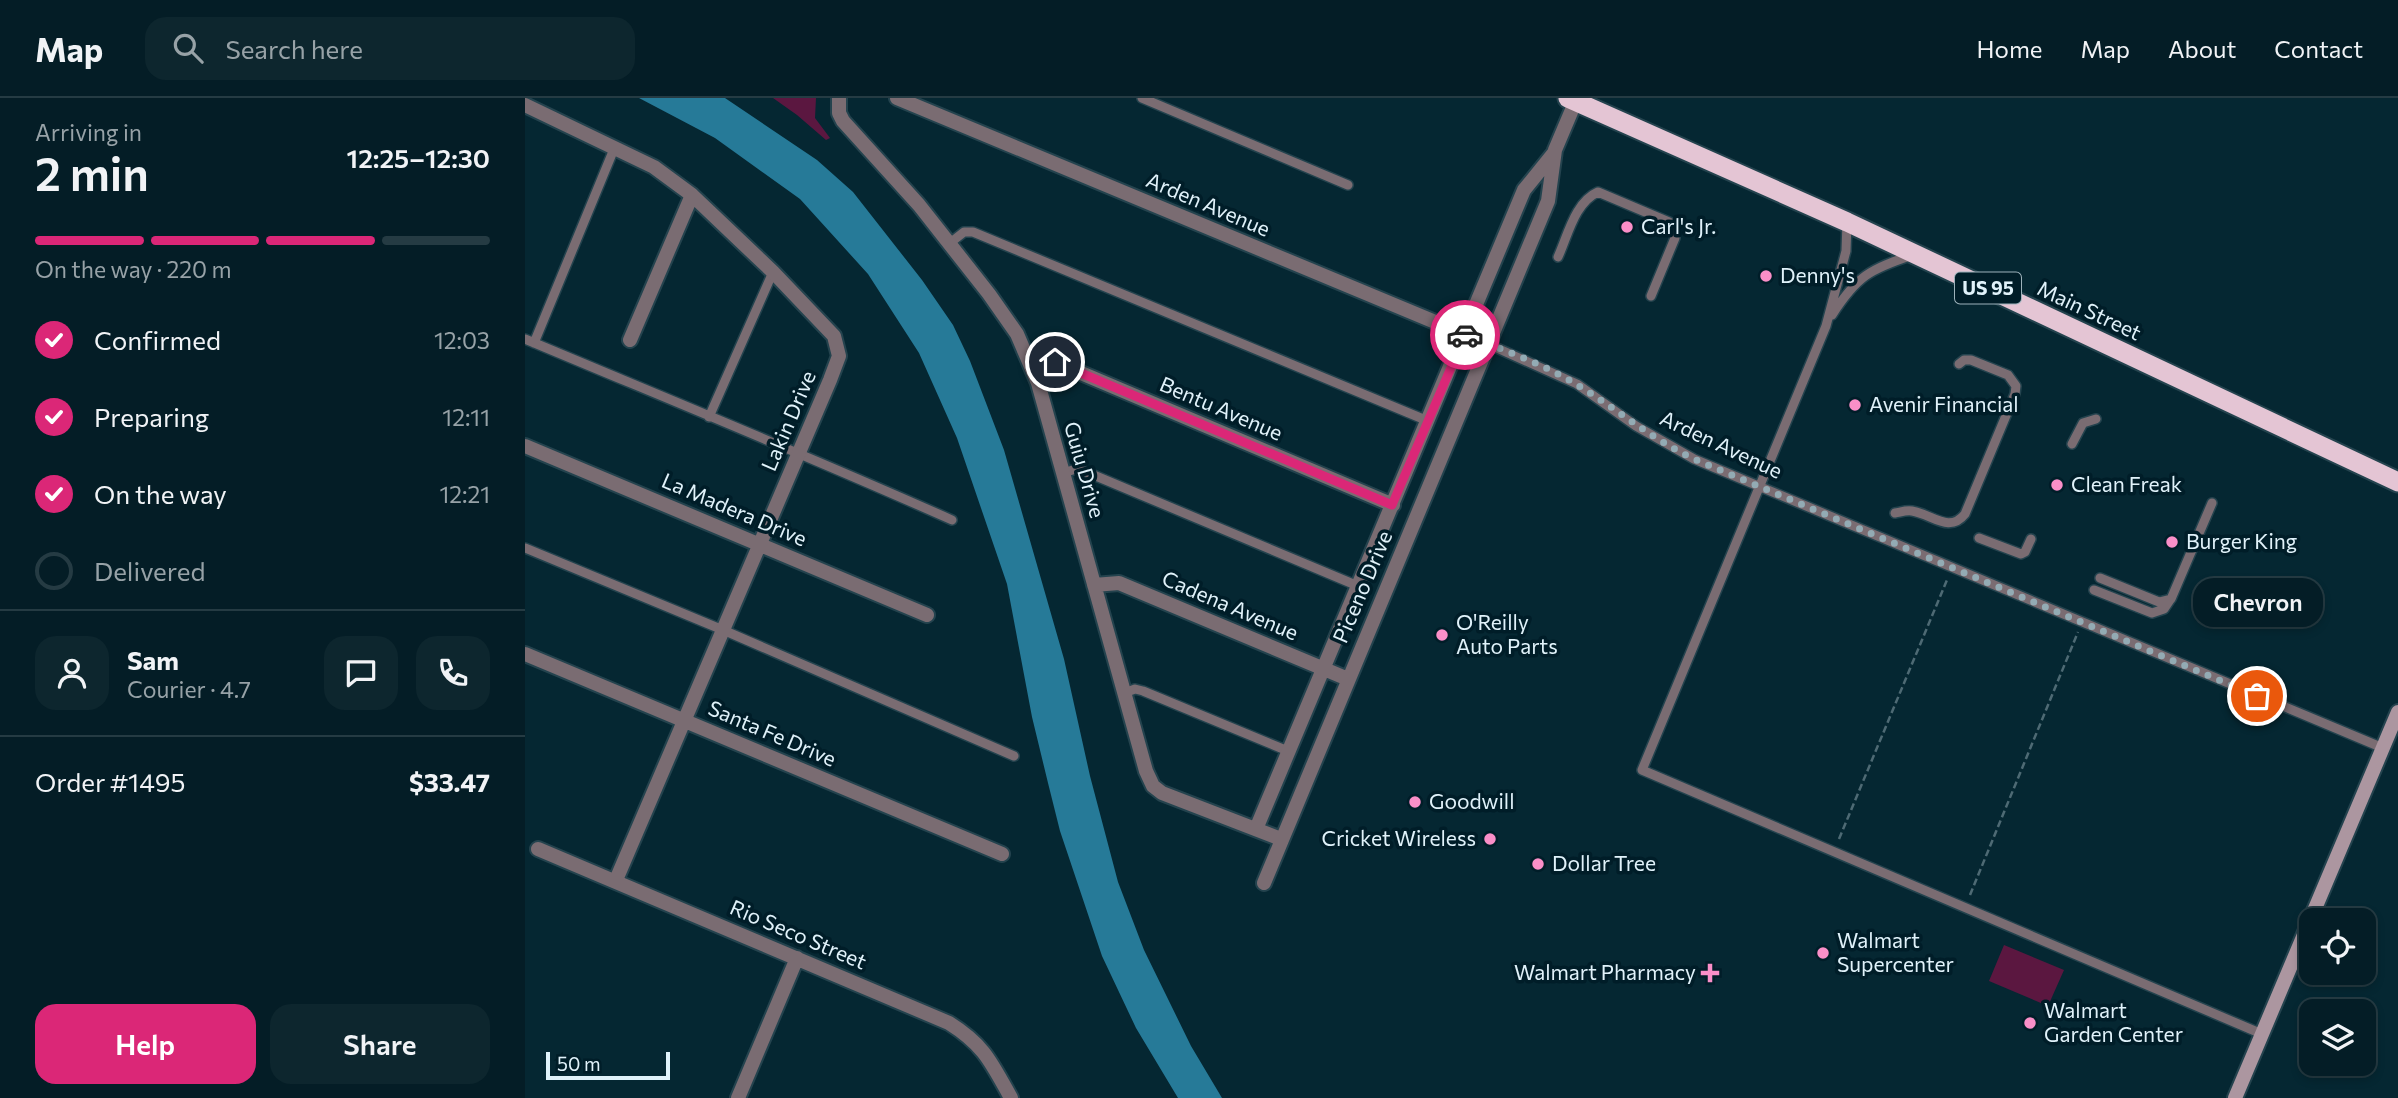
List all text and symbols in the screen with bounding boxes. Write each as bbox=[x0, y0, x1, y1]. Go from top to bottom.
search box bbox=[145, 17, 635, 80]
text: Map bbox=[35, 28, 103, 69]
icon: search bbox=[169, 29, 207, 67]
text: Search here bbox=[225, 33, 363, 64]
text: Home bbox=[1977, 34, 2043, 63]
text: Map bbox=[2081, 34, 2130, 63]
text: About bbox=[2168, 34, 2236, 63]
text: Contact bbox=[2274, 34, 2363, 63]
text: Arriving in bbox=[35, 118, 142, 146]
text: 12:25–12:30 bbox=[347, 142, 490, 173]
text: 2 min bbox=[35, 144, 149, 200]
street label: Arden Avenue bbox=[1143, 166, 1274, 241]
place label: Carl's Jr. bbox=[1641, 213, 1716, 238]
marker: Carl's Jr. bbox=[1619, 219, 1635, 235]
text: On the way · 220 m bbox=[35, 255, 232, 283]
place label: Denny's bbox=[1780, 262, 1855, 287]
marker: Denny's bbox=[1758, 268, 1774, 284]
road number: US 95 bbox=[1955, 272, 2021, 304]
street label: Main Street bbox=[2034, 275, 2146, 345]
courier bbox=[1430, 300, 1500, 370]
icon: car bbox=[1446, 316, 1484, 354]
icon: check bbox=[35, 321, 73, 359]
text: Confirmed bbox=[94, 324, 221, 355]
text: 12:03 bbox=[434, 326, 490, 354]
pin bbox=[1025, 332, 1085, 392]
icon: home bbox=[1036, 343, 1074, 381]
street label: Lakin Drive bbox=[755, 366, 820, 474]
street label: Bentu Avenue bbox=[1156, 371, 1287, 445]
place label: Avenir Financial bbox=[1869, 391, 2019, 416]
marker: Avenir Financial bbox=[1847, 397, 1863, 413]
icon: check bbox=[35, 398, 73, 436]
text: Preparing bbox=[94, 401, 209, 432]
text: 12:11 bbox=[442, 403, 490, 431]
street label: Arden Avenue bbox=[1657, 404, 1787, 483]
street label: Guiu Drive bbox=[1060, 419, 1111, 521]
street label: La Madera Drive bbox=[658, 467, 811, 550]
place label: Clean Freak bbox=[2071, 471, 2182, 496]
icon: check bbox=[35, 475, 73, 513]
marker: Clean Freak bbox=[2049, 477, 2065, 493]
text: On the way bbox=[94, 478, 227, 509]
text: 12:21 bbox=[439, 480, 490, 508]
street label: Piceno Drive bbox=[1327, 527, 1396, 646]
place label: Burger King bbox=[2186, 528, 2297, 553]
marker: Burger King bbox=[2164, 534, 2180, 550]
text: Delivered bbox=[94, 555, 205, 586]
street label: Cadena Avenue bbox=[1159, 565, 1302, 645]
callout: Chevron bbox=[2192, 577, 2322, 626]
text: Chevron bbox=[2213, 588, 2303, 616]
place label: O'Reilly Auto Parts bbox=[1456, 609, 1558, 658]
marker: O'Reilly Auto Parts bbox=[1434, 627, 1450, 643]
button: person bbox=[35, 636, 109, 710]
button: chat bbox=[324, 636, 398, 710]
button: phone bbox=[416, 636, 490, 710]
text: Sam bbox=[127, 644, 179, 675]
pin bbox=[2227, 666, 2287, 726]
text: Courier · 4.7 bbox=[127, 675, 251, 703]
icon: bag bbox=[2238, 677, 2276, 715]
street label: Santa Fe Drive bbox=[705, 694, 840, 771]
text: Order #1495 bbox=[35, 766, 185, 797]
text: $33.47 bbox=[409, 766, 490, 797]
place label: Goodwill bbox=[1429, 788, 1515, 813]
marker: Goodwill bbox=[1407, 794, 1423, 810]
place label: Cricket Wireless bbox=[1322, 825, 1476, 850]
marker: Cricket Wireless bbox=[1482, 831, 1498, 847]
place label: Dollar Tree bbox=[1552, 850, 1656, 875]
marker: Dollar Tree bbox=[1530, 856, 1546, 872]
street label: Rio Seco Street bbox=[727, 894, 871, 974]
map controls bbox=[2299, 908, 2376, 1076]
button: locate bbox=[2299, 908, 2376, 985]
place label: Walmart Supercenter bbox=[1837, 927, 1954, 976]
marker: Walmart Supercenter bbox=[1815, 945, 1831, 961]
place label: Walmart Pharmacy bbox=[1514, 959, 1696, 984]
marker: Walmart Pharmacy bbox=[1702, 965, 1718, 981]
place label: Walmart Garden Center bbox=[2044, 997, 2183, 1046]
button: layers bbox=[2299, 999, 2376, 1076]
button: Help bbox=[35, 1004, 256, 1084]
button: Share bbox=[270, 1004, 490, 1084]
marker: Walmart Garden Center bbox=[2022, 1015, 2038, 1031]
scale bar bbox=[546, 1049, 670, 1081]
text: 50 m bbox=[557, 1052, 601, 1075]

